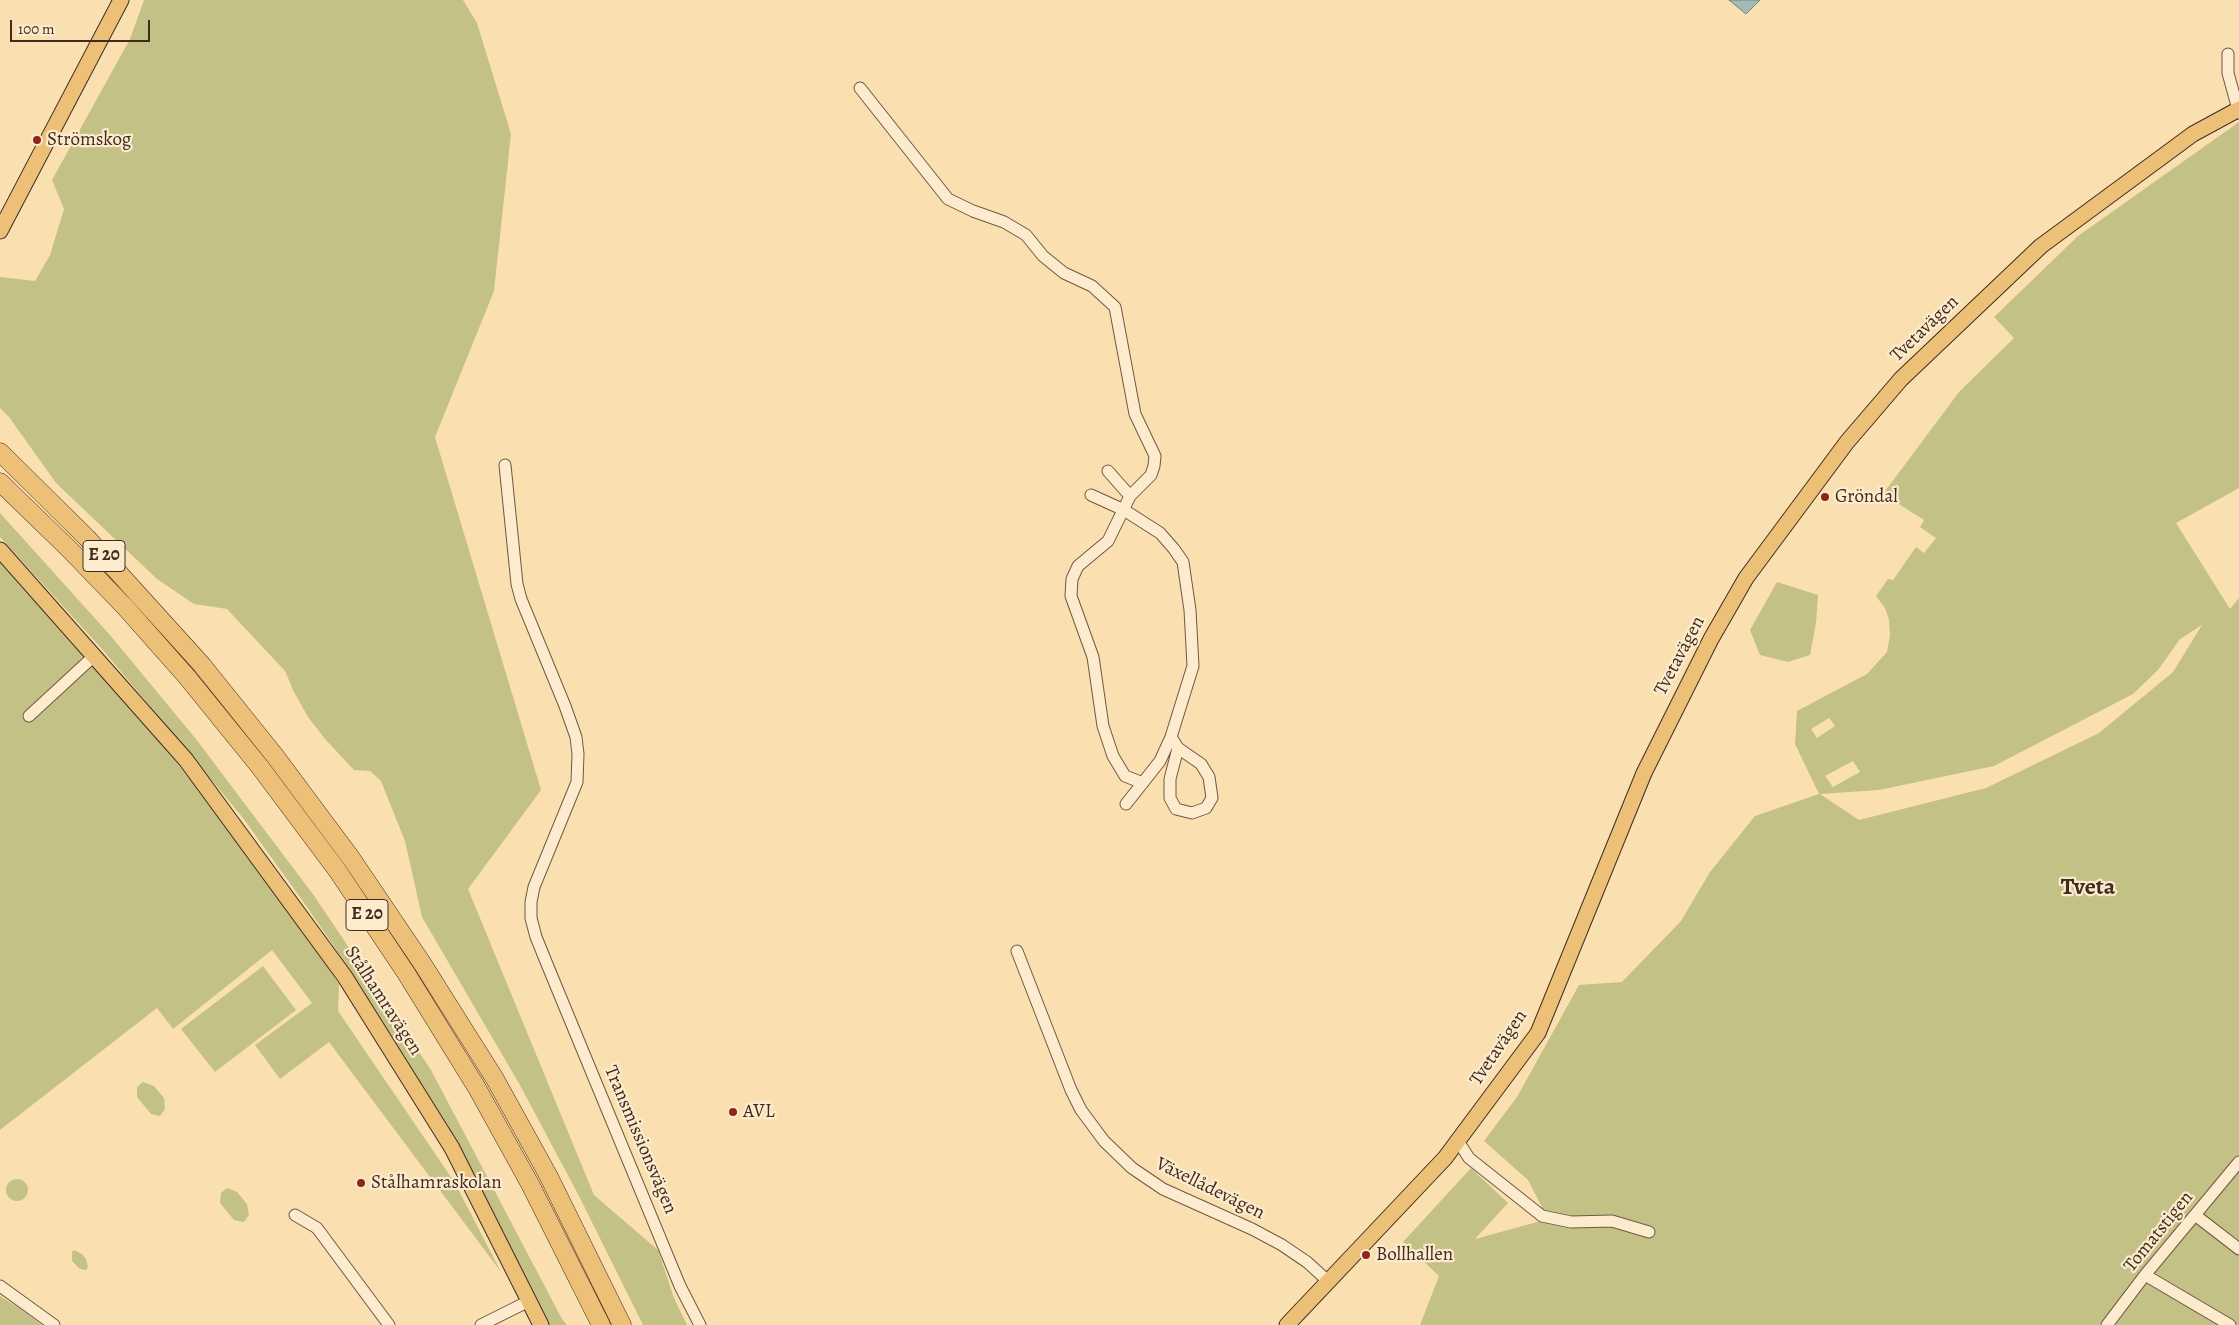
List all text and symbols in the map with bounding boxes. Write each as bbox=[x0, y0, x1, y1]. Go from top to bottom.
scale bar bbox=[12, 10, 152, 42]
text: 100 m bbox=[18, 19, 55, 39]
place label: Strömskog bbox=[47, 129, 131, 151]
marker: Strömskog bbox=[31, 134, 43, 146]
street label: Tvetavägen bbox=[1886, 291, 1964, 367]
place label: Gröndal bbox=[1835, 486, 1898, 508]
marker: Gröndal bbox=[1819, 491, 1831, 503]
road number: E 20 bbox=[83, 540, 125, 572]
street label: Tvetavägen bbox=[1650, 613, 1710, 699]
district label: Tveta bbox=[2061, 874, 2115, 902]
road number: E 20 bbox=[346, 900, 388, 930]
street label: Stålhamravägen bbox=[339, 942, 427, 1060]
street label: Tvetavägen bbox=[1465, 1006, 1533, 1090]
street label: Transmissionsvägen bbox=[599, 1063, 681, 1217]
place label: AVL bbox=[743, 1101, 775, 1123]
marker: AVL bbox=[727, 1106, 739, 1118]
street label: Växellådevägen bbox=[1152, 1153, 1268, 1225]
place label: Stålhamraskolan bbox=[371, 1172, 502, 1194]
marker: Stålhamraskolan bbox=[355, 1177, 367, 1189]
street label: Tomatstigen bbox=[2120, 1187, 2198, 1277]
place label: Bollhallen bbox=[1376, 1244, 1453, 1266]
marker: Bollhallen bbox=[1360, 1249, 1372, 1261]

